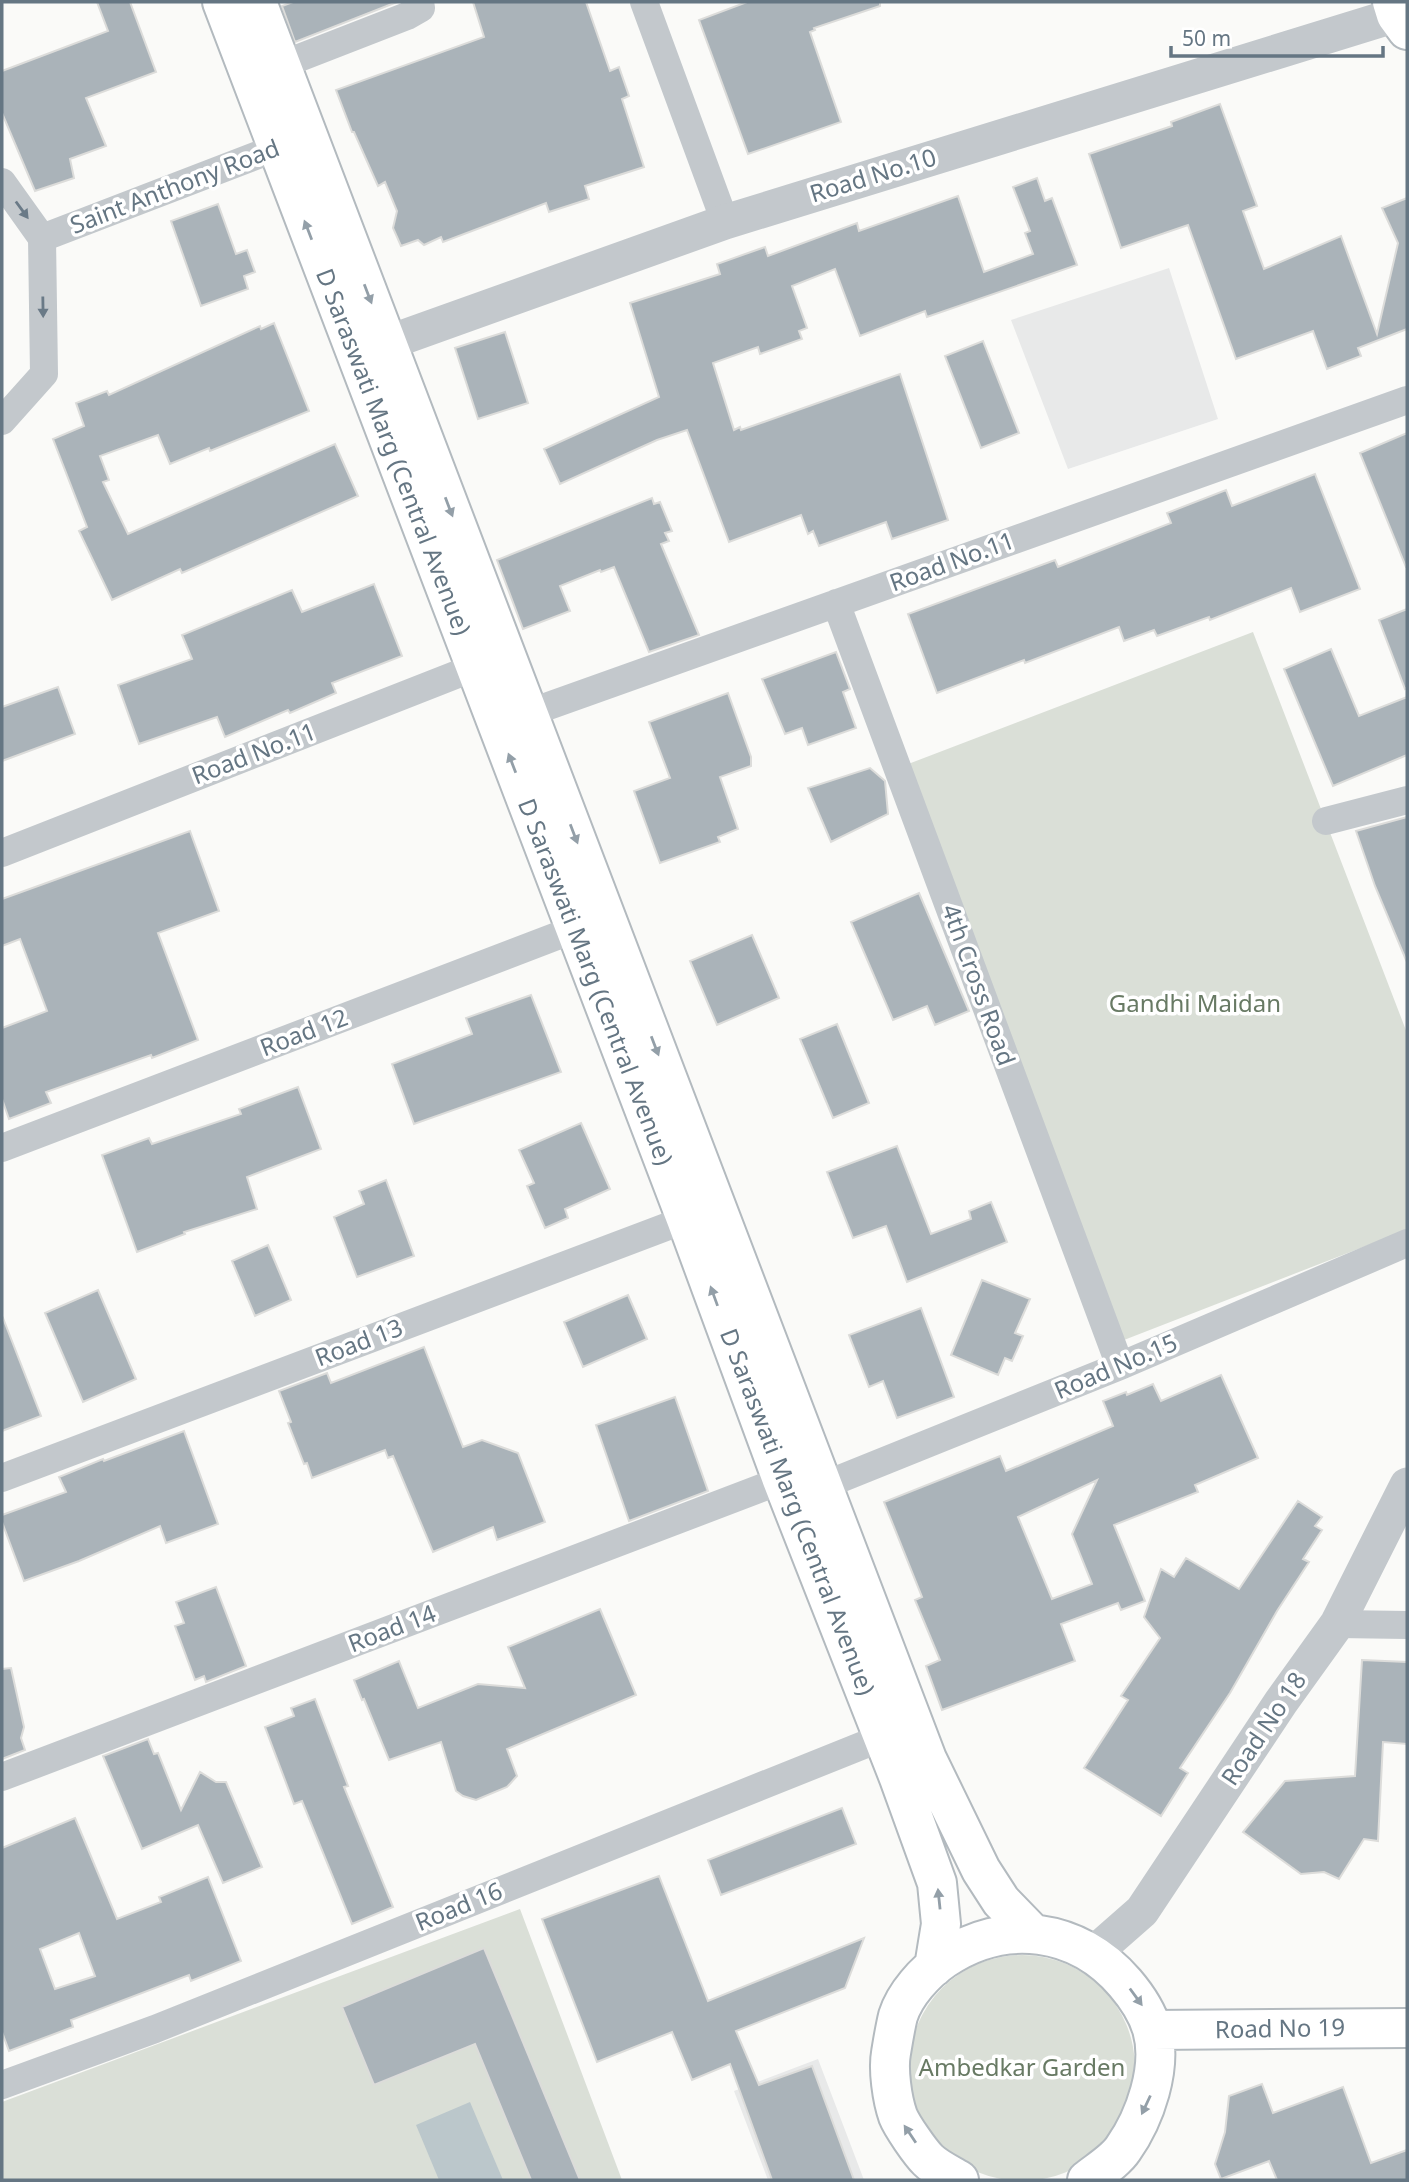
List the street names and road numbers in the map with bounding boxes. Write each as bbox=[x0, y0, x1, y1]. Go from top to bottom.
street label: Saint Anthony Road bbox=[65, 130, 284, 241]
street label: Road No.10 bbox=[805, 140, 940, 209]
street label: D Saraswati Marg (Central Avenue) bbox=[309, 263, 480, 640]
street label: Road No.11 bbox=[884, 523, 1018, 598]
street label: Road No.11 bbox=[187, 714, 320, 791]
street label: D Saraswati Marg (Central Avenue) bbox=[511, 793, 682, 1170]
street label: 4th Cross Road bbox=[935, 899, 1024, 1070]
street label: Road 12 bbox=[255, 1000, 352, 1063]
street label: Road 13 bbox=[310, 1310, 407, 1373]
street label: D Saraswati Marg (Central Avenue) bbox=[713, 1323, 884, 1700]
street label: Road No.15 bbox=[1049, 1325, 1182, 1406]
street label: Road 14 bbox=[343, 1596, 440, 1659]
street label: Road No 18 bbox=[1213, 1665, 1313, 1791]
street label: Road 16 bbox=[410, 1873, 507, 1938]
street label: Road No 19 bbox=[1215, 2010, 1345, 2045]

